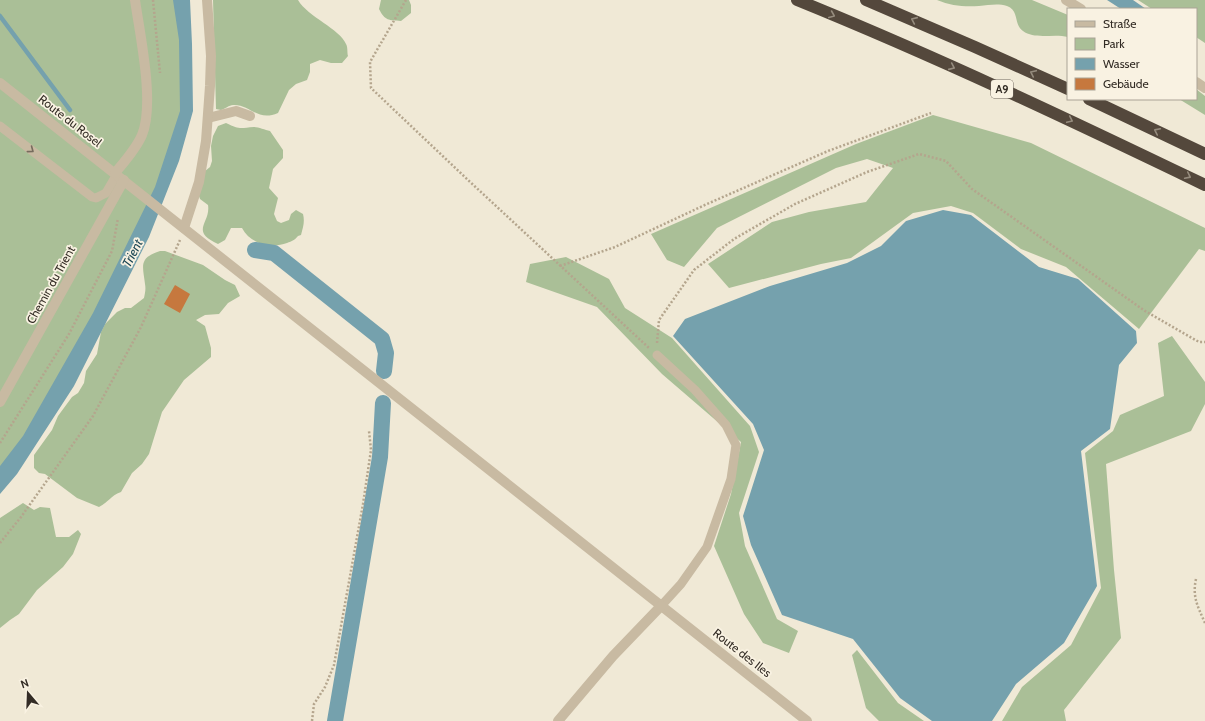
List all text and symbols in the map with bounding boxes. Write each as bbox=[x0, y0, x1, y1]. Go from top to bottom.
legend bbox=[1067, 8, 1197, 100]
one-way arrow bbox=[828, 10, 836, 18]
text: Straße bbox=[1103, 16, 1136, 31]
one-way arrow bbox=[910, 17, 918, 25]
text: Park bbox=[1103, 36, 1125, 51]
text: Wasser bbox=[1103, 56, 1140, 71]
one-way arrow bbox=[947, 62, 955, 70]
one-way arrow bbox=[1029, 70, 1037, 78]
text: Gebäude bbox=[1103, 76, 1149, 91]
road number: A9 bbox=[991, 80, 1013, 98]
street label: Route du Rosel bbox=[36, 91, 105, 150]
one-way arrow bbox=[1066, 115, 1074, 123]
one-way arrow bbox=[1154, 128, 1162, 136]
one-way arrow bbox=[27, 145, 34, 153]
one-way arrow bbox=[1183, 171, 1191, 179]
water label: Trient bbox=[118, 235, 146, 270]
street label: Chemin du Trient bbox=[23, 243, 78, 326]
street label: Route des Iles bbox=[710, 625, 775, 680]
north arrow bbox=[8, 673, 48, 713]
text: N bbox=[19, 676, 31, 691]

